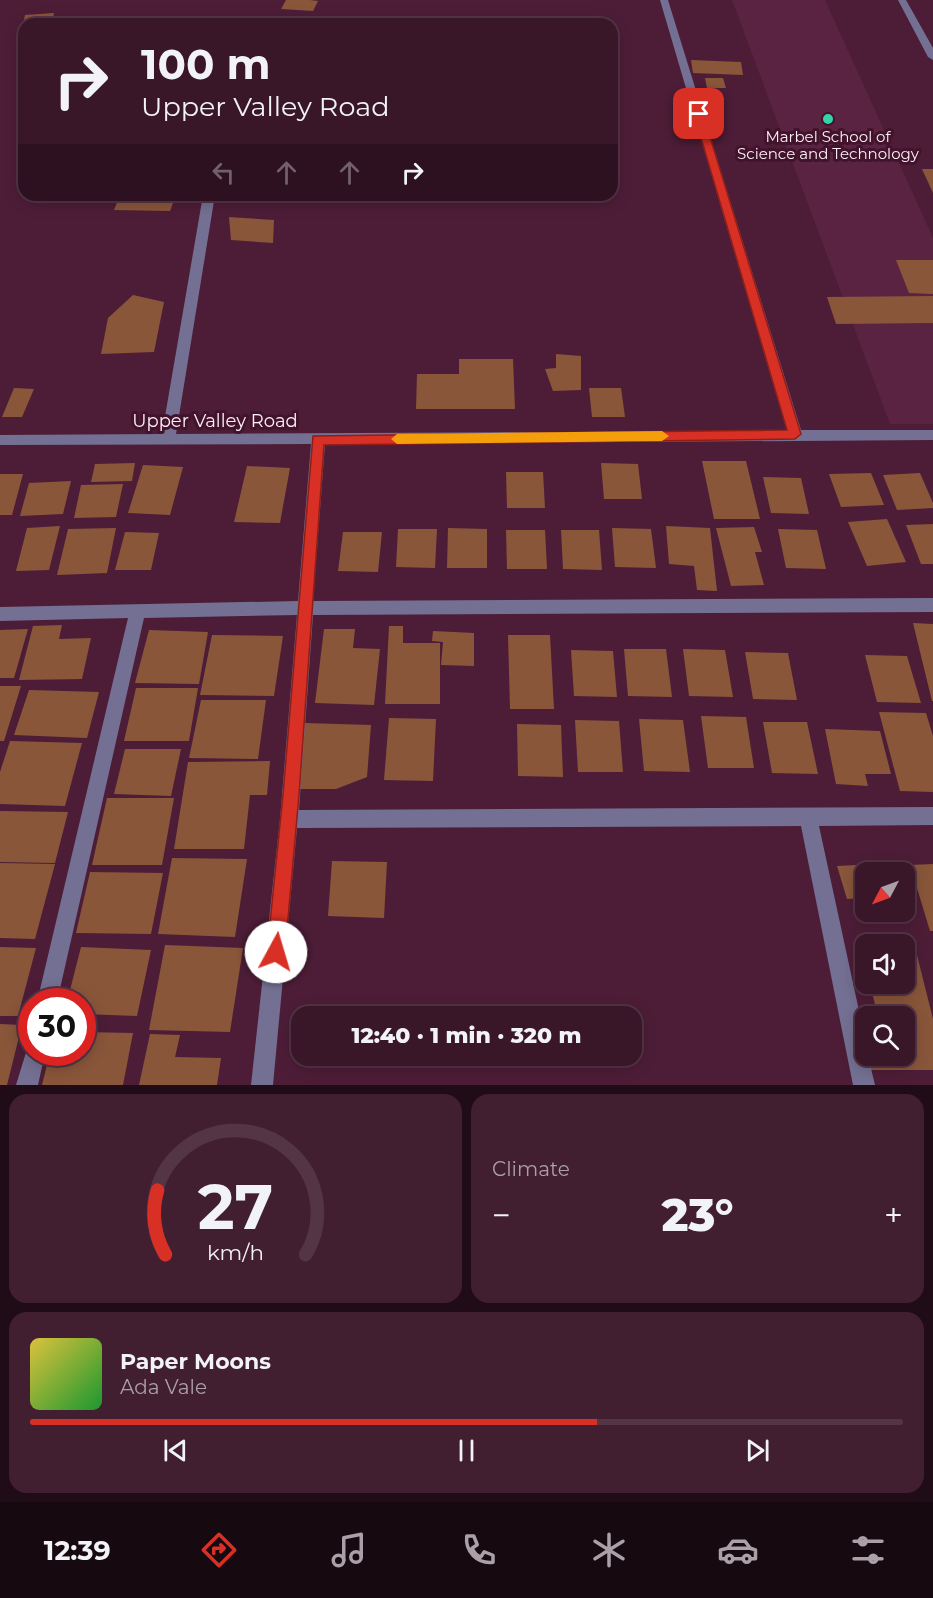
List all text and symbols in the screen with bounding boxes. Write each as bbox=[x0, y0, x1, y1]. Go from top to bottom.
text: 100 m bbox=[141, 38, 270, 90]
icon: right bbox=[42, 42, 120, 120]
pin bbox=[673, 88, 724, 139]
text: Upper Valley Road bbox=[141, 90, 389, 123]
icon: arrive bbox=[682, 97, 715, 130]
marker: Marbel School of Science and Technology bbox=[821, 112, 835, 126]
place label: Marbel School of Science and Technology bbox=[737, 127, 920, 163]
icon: left bbox=[207, 156, 240, 189]
icon: ahead bbox=[270, 156, 303, 189]
icon: ahead bbox=[333, 156, 366, 189]
icon: right bbox=[396, 156, 429, 189]
street label: Upper Valley Road bbox=[132, 410, 298, 432]
north arrow bbox=[855, 862, 915, 922]
map controls bbox=[855, 862, 915, 1066]
position arrow bbox=[244, 920, 308, 984]
button: sound bbox=[855, 934, 915, 994]
speed limit sign: 30 bbox=[18, 988, 96, 1066]
button: search bbox=[855, 1006, 915, 1066]
text: 12:40 · 1 min · 320 m bbox=[352, 1022, 581, 1049]
text: Climate bbox=[492, 1157, 570, 1181]
text: 27 bbox=[198, 1169, 273, 1245]
text: 23° bbox=[661, 1187, 734, 1242]
text: − bbox=[492, 1195, 511, 1235]
text: + bbox=[884, 1195, 903, 1235]
text: km/h bbox=[207, 1240, 264, 1266]
text: Paper Moons bbox=[120, 1348, 271, 1375]
text: Ada Vale bbox=[120, 1375, 207, 1399]
icon: previous bbox=[159, 1434, 192, 1467]
icon: pause bbox=[450, 1434, 483, 1467]
icon: next bbox=[741, 1434, 774, 1467]
icon: directions bbox=[198, 1529, 240, 1571]
icon: music bbox=[328, 1529, 370, 1571]
icon: phone bbox=[458, 1529, 500, 1571]
icon: climate bbox=[588, 1529, 630, 1571]
icon: car bbox=[717, 1529, 759, 1571]
icon: filters bbox=[847, 1529, 889, 1571]
text: 12:39 bbox=[44, 1534, 111, 1567]

